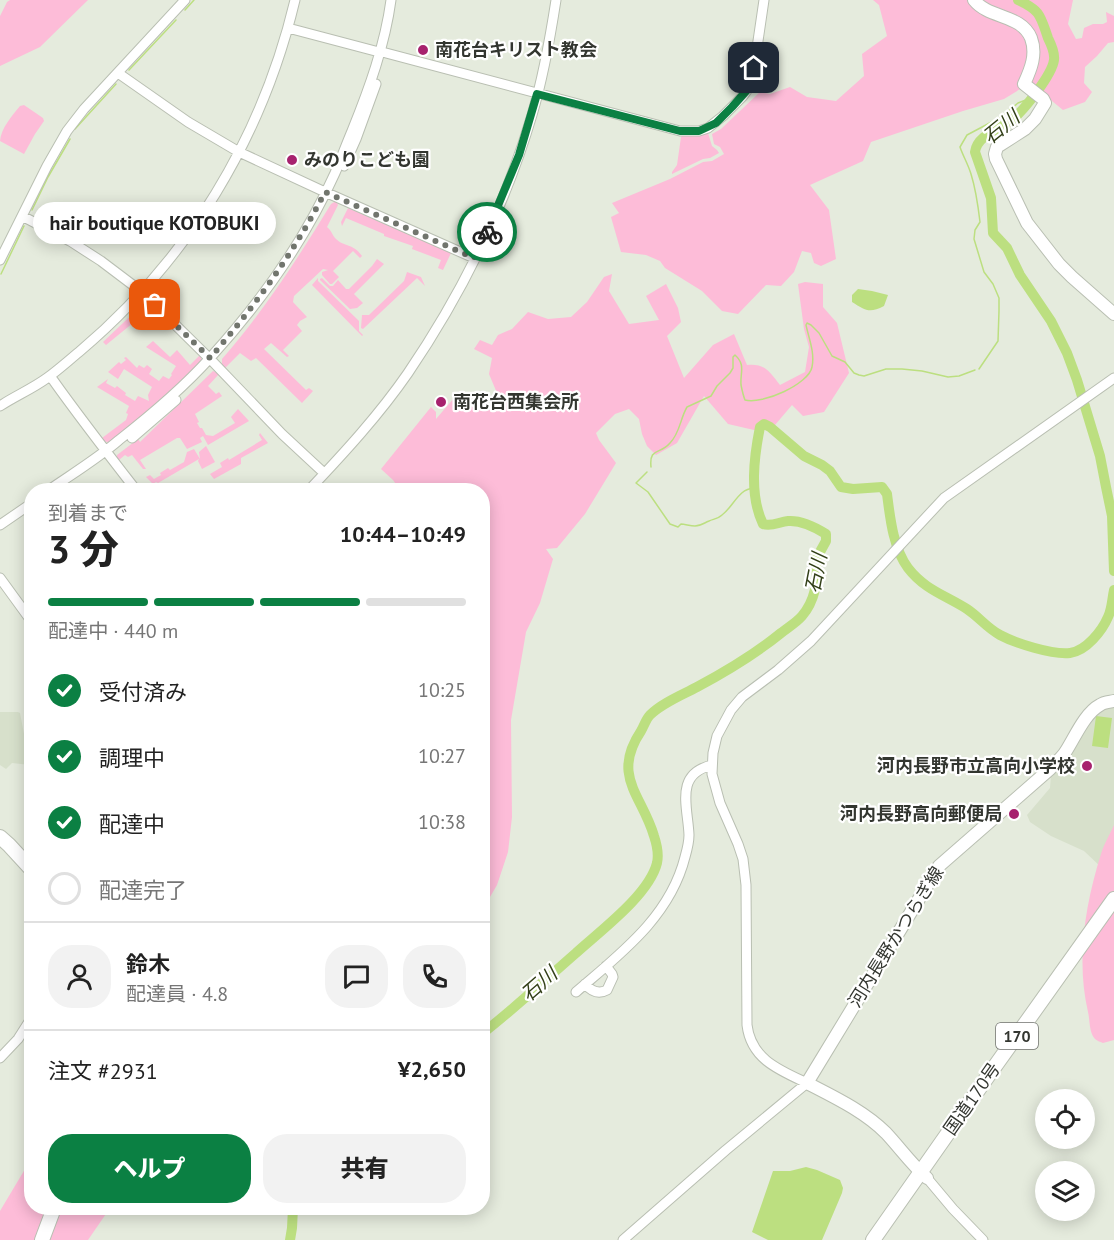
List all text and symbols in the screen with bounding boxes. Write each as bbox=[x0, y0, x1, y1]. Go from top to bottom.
place label: 南花台キリスト教会 bbox=[435, 38, 597, 61]
pin bbox=[728, 42, 779, 93]
marker: 南花台キリスト教会 bbox=[416, 43, 430, 57]
icon: home bbox=[737, 51, 770, 84]
water label: 石川 bbox=[977, 103, 1026, 150]
place label: みのりこども園 bbox=[304, 148, 430, 171]
marker: みのりこども園 bbox=[285, 153, 299, 167]
courier bbox=[457, 202, 517, 262]
callout: hair boutique KOTOBUKI bbox=[33, 203, 276, 245]
text: hair boutique KOTOBUKI bbox=[50, 210, 259, 236]
icon: bike bbox=[471, 216, 504, 249]
pin bbox=[129, 279, 180, 330]
icon: bag bbox=[138, 288, 171, 321]
place label: 南花台西集会所 bbox=[453, 390, 579, 413]
marker: 南花台西集会所 bbox=[434, 395, 448, 409]
text: 到着まで bbox=[48, 500, 128, 526]
text: 10:44–10:49 bbox=[340, 520, 466, 548]
text: 3 分 bbox=[48, 523, 119, 574]
water label: 石川 bbox=[799, 549, 833, 595]
text: 配達中 · 440 m bbox=[48, 618, 178, 644]
icon: check bbox=[48, 674, 81, 707]
text: 10:25 bbox=[418, 677, 466, 703]
text: 受付済み bbox=[99, 678, 187, 706]
icon: check bbox=[48, 740, 81, 773]
text: 10:27 bbox=[418, 743, 466, 769]
text: 調理中 bbox=[99, 744, 165, 772]
place label: 河内長野市立高向小学校 bbox=[877, 754, 1075, 777]
marker: 河内長野市立高向小学校 bbox=[1080, 759, 1094, 773]
place label: 河内長野高向郵便局 bbox=[840, 802, 1002, 825]
icon: check bbox=[48, 806, 81, 839]
marker: 河内長野高向郵便局 bbox=[1007, 807, 1021, 821]
text: 10:38 bbox=[418, 809, 466, 835]
text: 配達中 bbox=[99, 810, 165, 838]
street label: 河内長野かつらぎ線 bbox=[843, 862, 948, 1012]
text: 配達完了 bbox=[99, 876, 187, 904]
button: person bbox=[48, 945, 111, 1008]
button: chat bbox=[325, 945, 388, 1008]
button: phone bbox=[403, 945, 466, 1008]
text: 鈴木 bbox=[126, 950, 170, 978]
water label: 石川 bbox=[515, 960, 564, 1007]
text: 配達員 · 4.8 bbox=[126, 981, 228, 1007]
road number: 170 bbox=[996, 1023, 1038, 1049]
text: ¥2,650 bbox=[398, 1055, 466, 1083]
text: 注文 #2931 bbox=[48, 1057, 158, 1085]
street label: 国道170号 bbox=[938, 1058, 1005, 1139]
map controls bbox=[1035, 1089, 1095, 1221]
button: locate bbox=[1035, 1089, 1095, 1149]
button: ヘルプ bbox=[48, 1134, 251, 1203]
button: 共有 bbox=[263, 1134, 466, 1203]
button: layers bbox=[1035, 1161, 1095, 1221]

